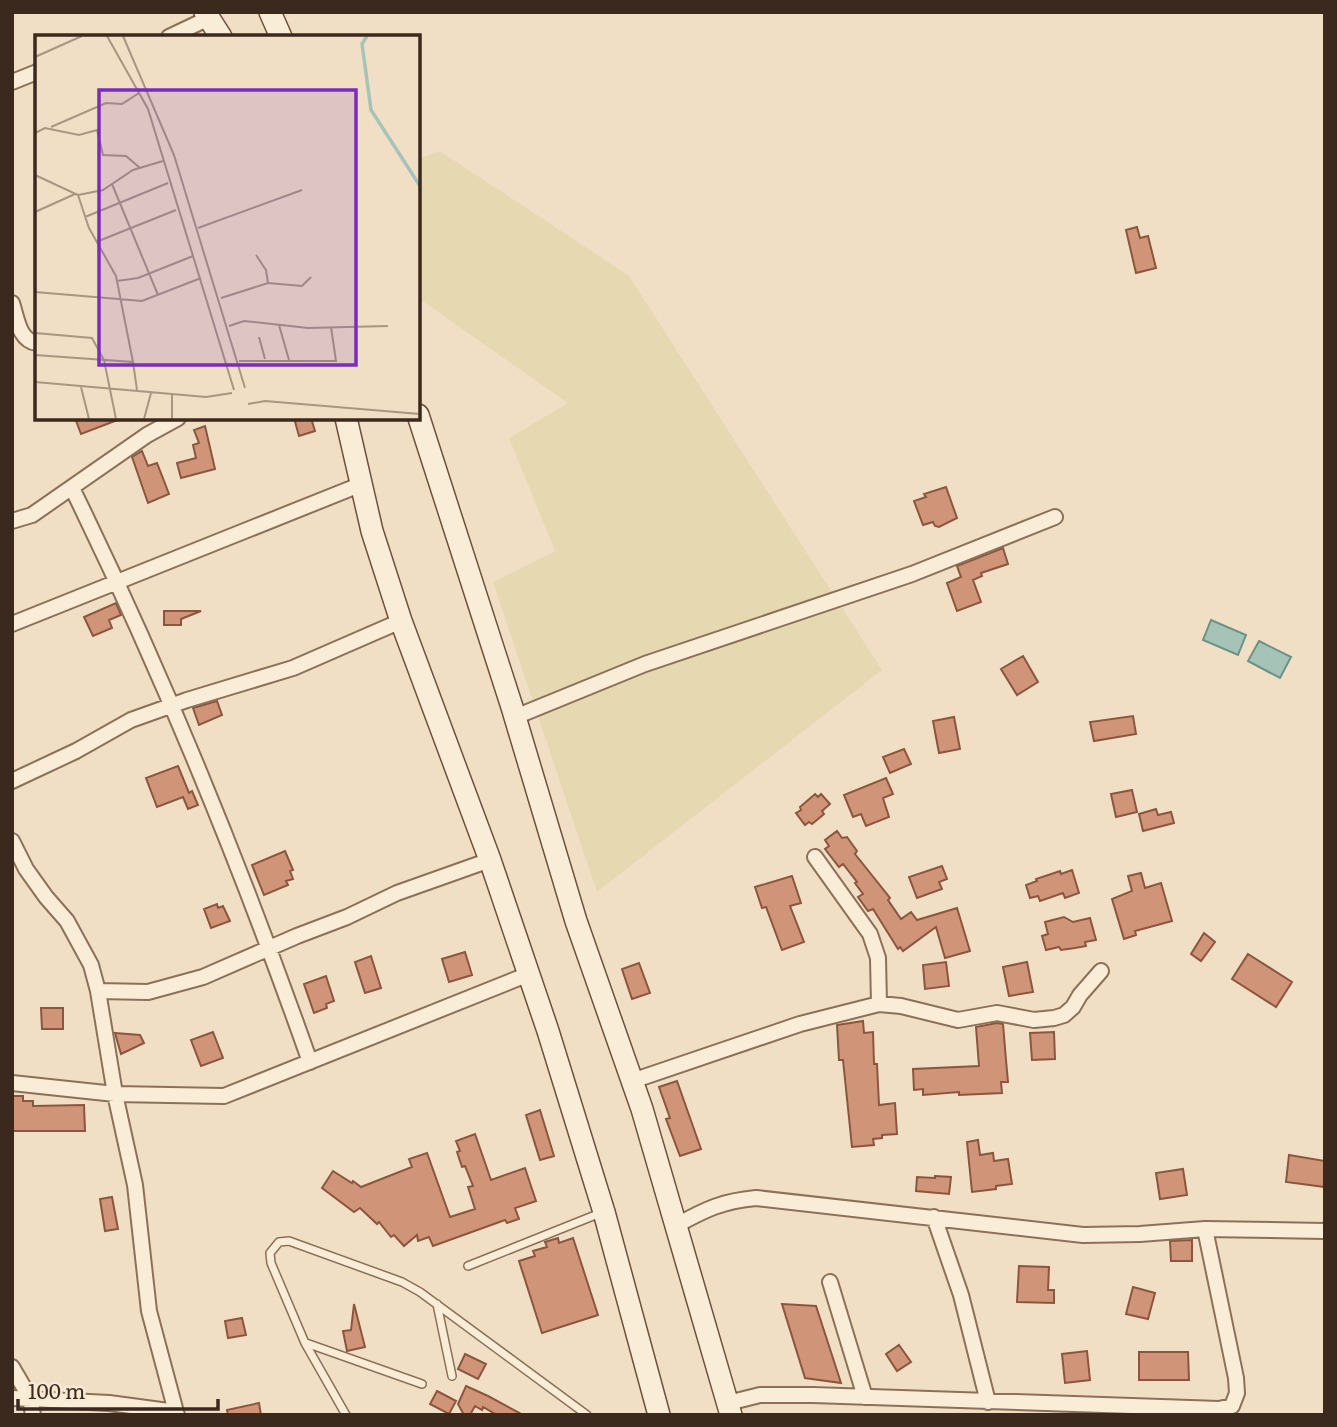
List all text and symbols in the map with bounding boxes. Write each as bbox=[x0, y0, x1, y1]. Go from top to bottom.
inset map bbox=[35, 35, 420, 420]
scale bar bbox=[18, 1368, 217, 1412]
text: 100 m bbox=[28, 1374, 85, 1405]

